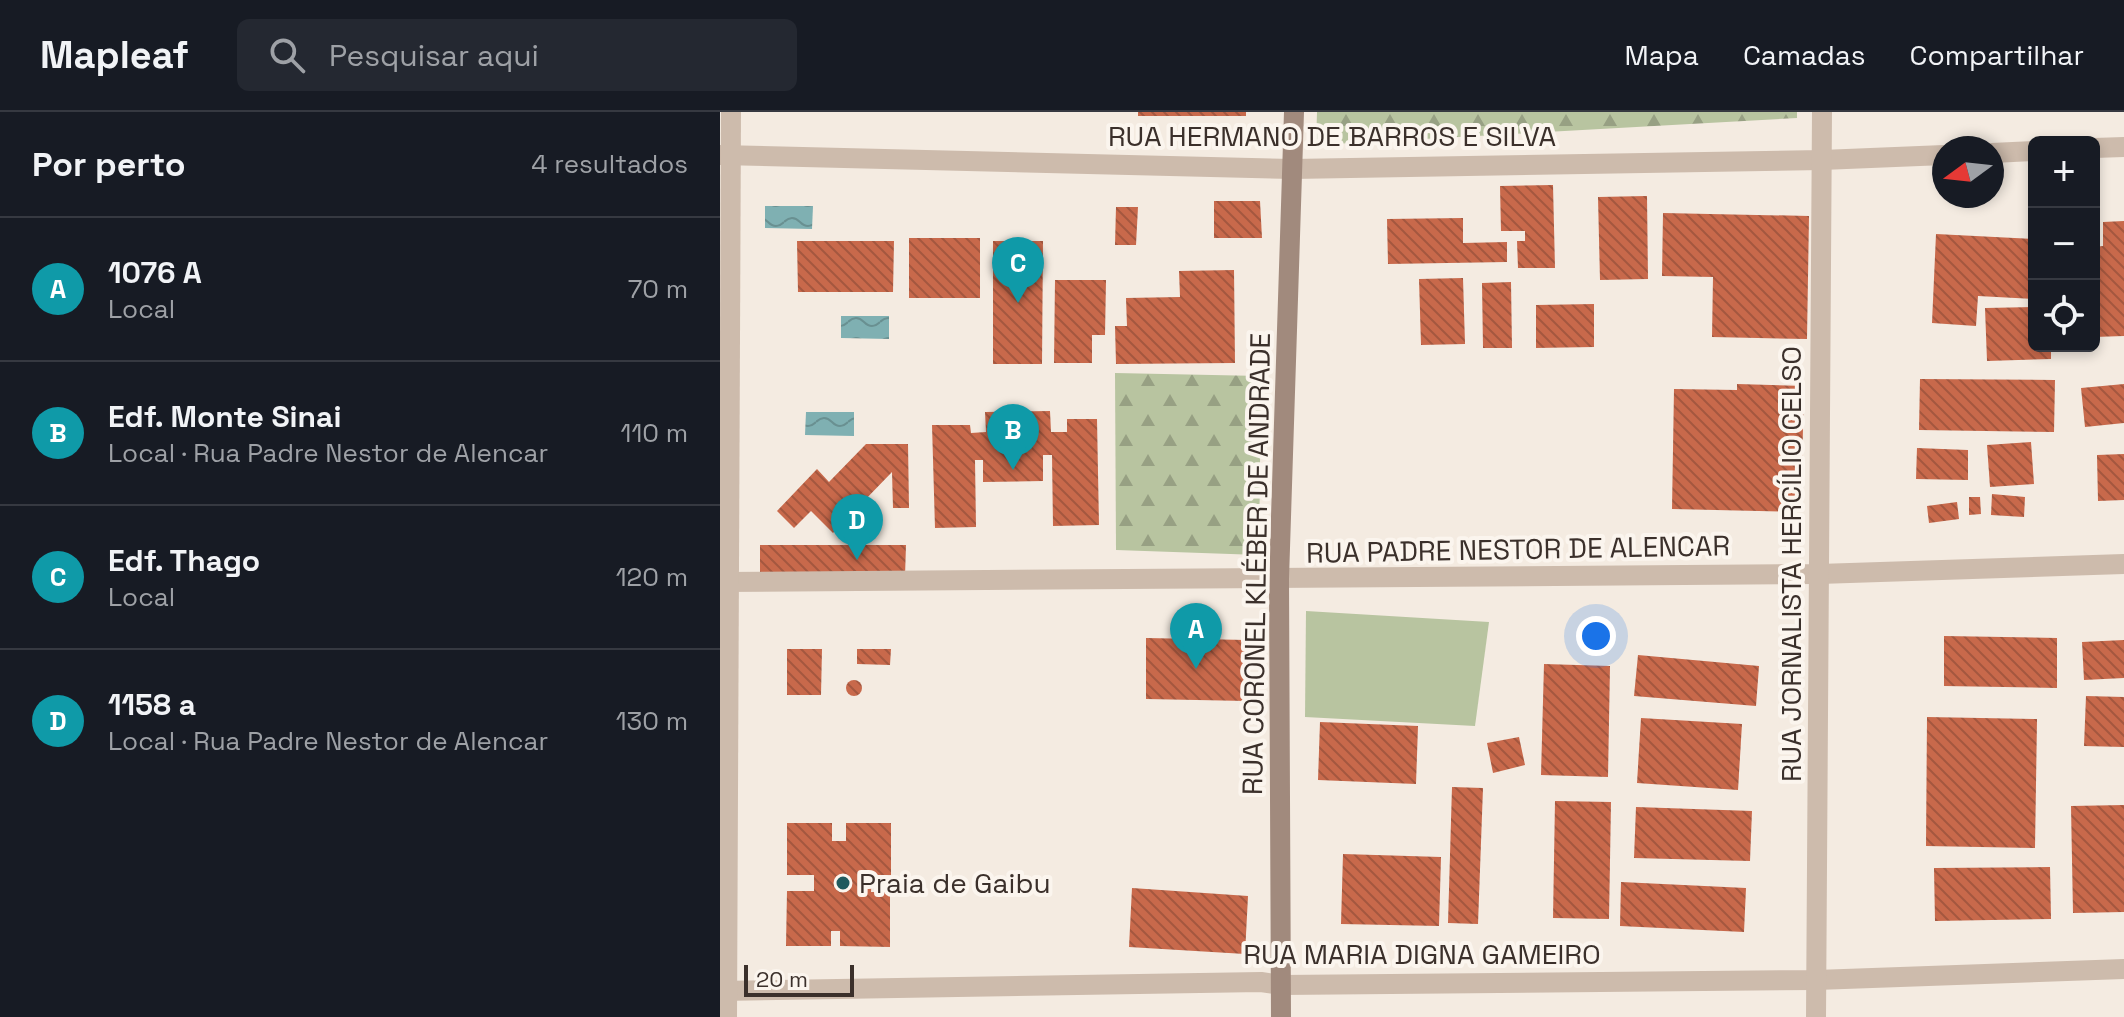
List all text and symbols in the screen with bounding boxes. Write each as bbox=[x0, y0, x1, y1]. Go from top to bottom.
search box bbox=[237, 19, 797, 91]
text: Mapleaf bbox=[40, 31, 189, 79]
icon: search bbox=[265, 33, 309, 77]
text: Pesquisar aqui bbox=[329, 36, 539, 75]
text: Mapa bbox=[1624, 37, 1699, 73]
text: Camadas bbox=[1743, 37, 1866, 73]
text: Compartilhar bbox=[1910, 37, 2084, 73]
street label: RUA HERMANO DE BARROS E SILVA bbox=[1108, 118, 1556, 154]
north arrow bbox=[1932, 136, 2004, 208]
map controls bbox=[2028, 136, 2100, 352]
button: + bbox=[2028, 136, 2100, 208]
text: Por perto bbox=[32, 143, 186, 186]
text: 4 resultados bbox=[531, 147, 688, 181]
button: − bbox=[2028, 208, 2100, 280]
pin: C bbox=[992, 237, 1044, 303]
text: 1076 A bbox=[108, 253, 202, 292]
text: A bbox=[50, 272, 66, 306]
text: 70 m bbox=[628, 272, 688, 306]
button: locate bbox=[2028, 280, 2100, 352]
text: Local bbox=[108, 292, 175, 326]
street label: RUA CORONEL KLÉBER DE ANDRADE bbox=[1234, 332, 1278, 796]
street label: RUA JORNALISTA HERCÍLIO CELSO bbox=[1773, 346, 1809, 782]
text: Edf. Monte Sinai bbox=[108, 397, 341, 436]
pin: B bbox=[987, 404, 1039, 470]
text: B bbox=[49, 416, 67, 450]
text: 110 m bbox=[621, 416, 688, 450]
text: Local · Rua Padre Nestor de Alencar bbox=[108, 436, 548, 470]
pin: D bbox=[831, 494, 883, 560]
street label: RUA PADRE NESTOR DE ALENCAR bbox=[1306, 527, 1730, 571]
text: Edf. Thago bbox=[108, 541, 260, 580]
text: C bbox=[50, 560, 66, 594]
text: 120 m bbox=[616, 560, 688, 594]
text: Local bbox=[108, 580, 175, 614]
pin: A bbox=[1170, 603, 1222, 669]
your location bbox=[1576, 616, 1616, 656]
text: 1158 a bbox=[108, 685, 196, 724]
text: D bbox=[49, 704, 67, 738]
text: 130 m bbox=[616, 704, 688, 738]
text: Local · Rua Padre Nestor de Alencar bbox=[108, 724, 548, 758]
place label: Praia de Gaibu bbox=[859, 865, 1051, 901]
marker: Praia de Gaibu bbox=[834, 874, 852, 892]
street label: RUA MARIA DIGNA GAMEIRO bbox=[1243, 936, 1601, 972]
scale bar bbox=[744, 961, 854, 997]
text: 20 m bbox=[756, 965, 808, 993]

